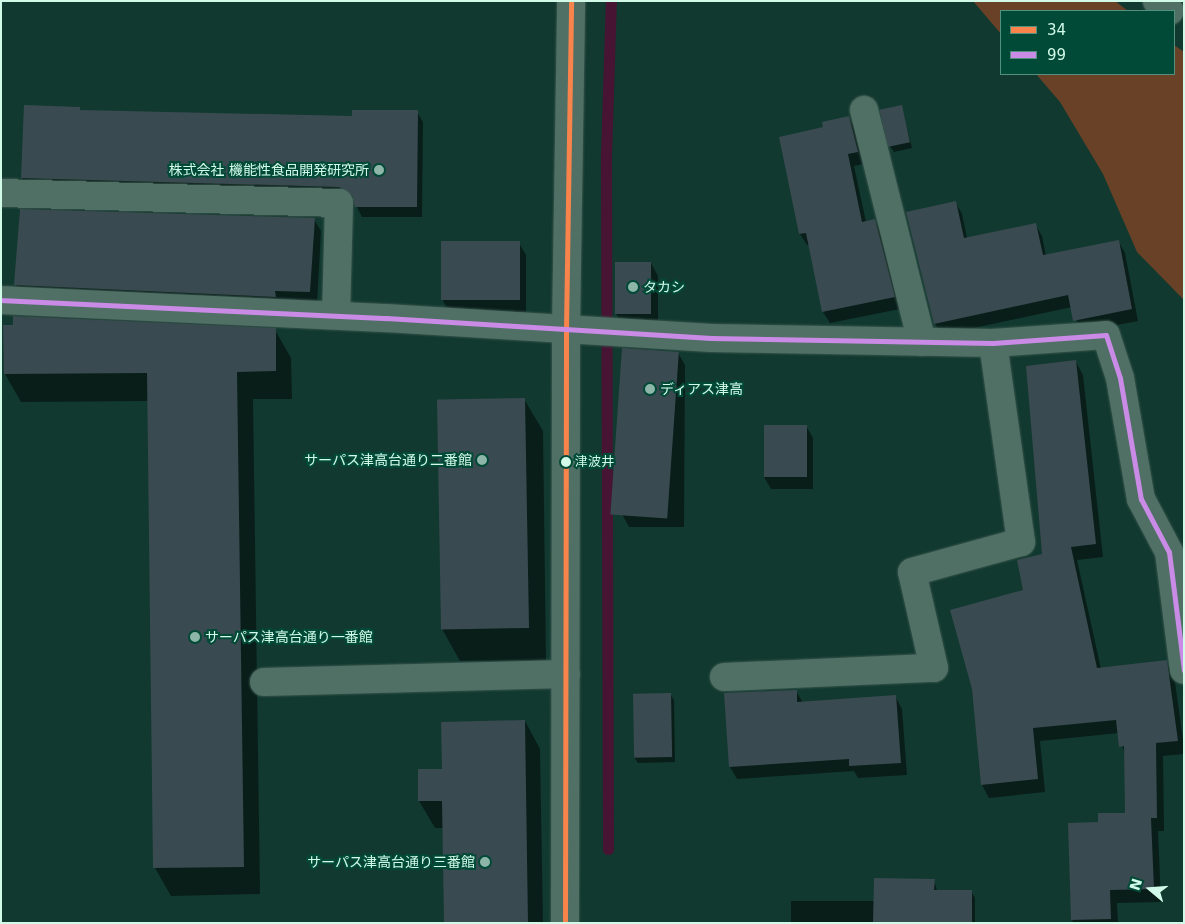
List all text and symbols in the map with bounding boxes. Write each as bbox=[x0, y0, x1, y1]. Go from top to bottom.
legend bbox=[1000, 10, 1175, 75]
text: 34 bbox=[1047, 21, 1066, 39]
text: 99 bbox=[1047, 46, 1066, 64]
place label: 株式会社 機能性食品開発研究所 bbox=[169, 162, 369, 178]
marker: 株式会社 機能性食品開発研究所 bbox=[373, 164, 385, 176]
place label: タカシ bbox=[643, 279, 685, 295]
marker: タカシ bbox=[627, 281, 639, 293]
place label: ディアス津高 bbox=[660, 381, 744, 397]
marker: ディアス津高 bbox=[644, 383, 656, 395]
place label: サーパス津高台通り二番館 bbox=[304, 452, 472, 468]
marker: サーパス津高台通り二番館 bbox=[476, 454, 488, 466]
place label: 津波井 bbox=[575, 454, 614, 470]
marker: 津波井 bbox=[561, 457, 571, 467]
place label: サーパス津高台通り一番館 bbox=[205, 629, 373, 645]
marker: サーパス津高台通り一番館 bbox=[189, 631, 201, 643]
place label: サーパス津高台通り三番館 bbox=[307, 854, 475, 870]
marker: サーパス津高台通り三番館 bbox=[479, 856, 491, 868]
north arrow bbox=[1125, 864, 1175, 914]
text: N bbox=[1126, 876, 1145, 892]

